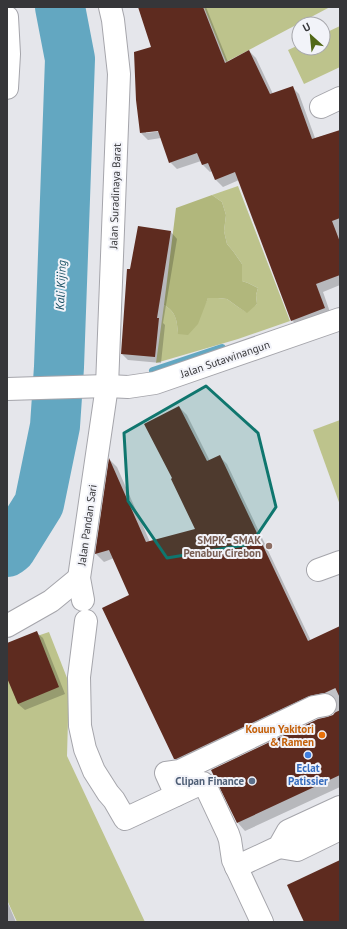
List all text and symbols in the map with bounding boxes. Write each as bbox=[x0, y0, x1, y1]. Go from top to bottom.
north arrow bbox=[291, 16, 331, 56]
text: U bbox=[300, 19, 313, 35]
street label: Jalan Suradinaya Barat bbox=[106, 143, 124, 250]
water label: Kali Kijing bbox=[52, 260, 69, 310]
street label: Jalan Sutawinangun bbox=[178, 337, 272, 381]
street label: Jalan Pandan Sari bbox=[74, 483, 100, 567]
place label: SMPK - SMAK Penabur Cirebon bbox=[183, 533, 261, 560]
marker: SMPK - SMAK Penabur Cirebon bbox=[264, 541, 274, 551]
place label: Kouun Yakitori & Ramen bbox=[245, 722, 314, 749]
marker: Kouun Yakitori & Ramen bbox=[317, 730, 327, 740]
marker: Eclat Patissier bbox=[303, 750, 313, 760]
place label: Eclat Patissier bbox=[288, 761, 328, 788]
place label: Clipan Finance bbox=[175, 774, 244, 788]
marker: Clipan Finance bbox=[247, 776, 257, 786]

